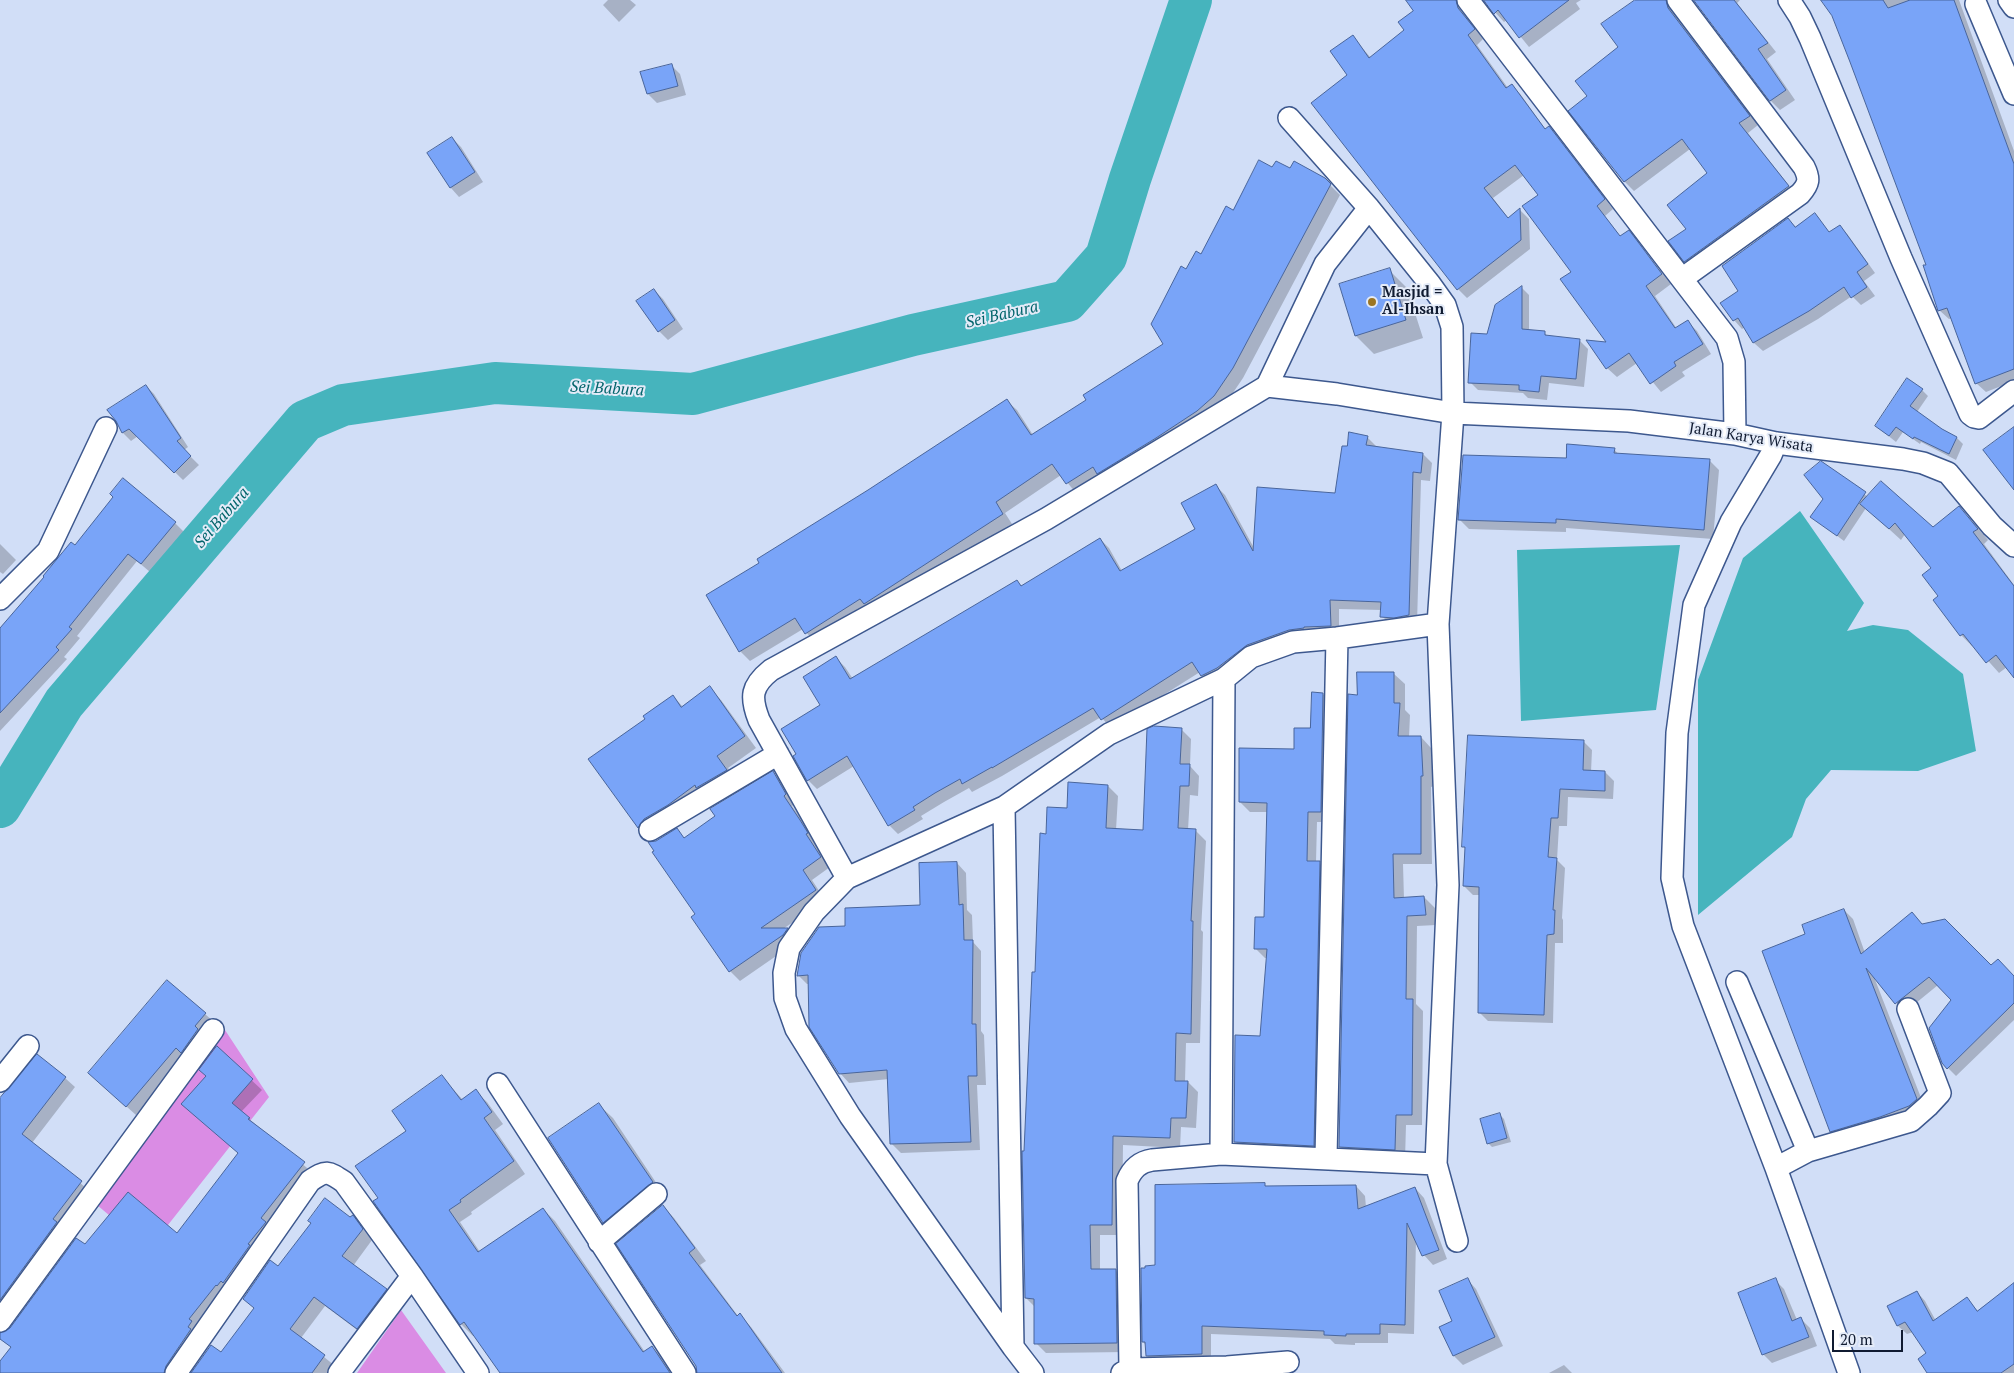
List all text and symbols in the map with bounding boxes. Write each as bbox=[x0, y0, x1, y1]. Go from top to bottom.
place label: Masjid = Al-Ihsan bbox=[1382, 284, 1444, 319]
marker: Masjid = Al-Ihsan bbox=[1366, 296, 1378, 308]
water label: Sei Babura bbox=[964, 297, 1040, 333]
water label: Sei Babura bbox=[570, 377, 644, 401]
street label: Jalan Karya Wisata bbox=[1688, 419, 1814, 457]
water label: Sei Babura bbox=[190, 484, 254, 552]
scale bar bbox=[1834, 1320, 1905, 1352]
text: 20 m bbox=[1840, 1329, 1873, 1349]

